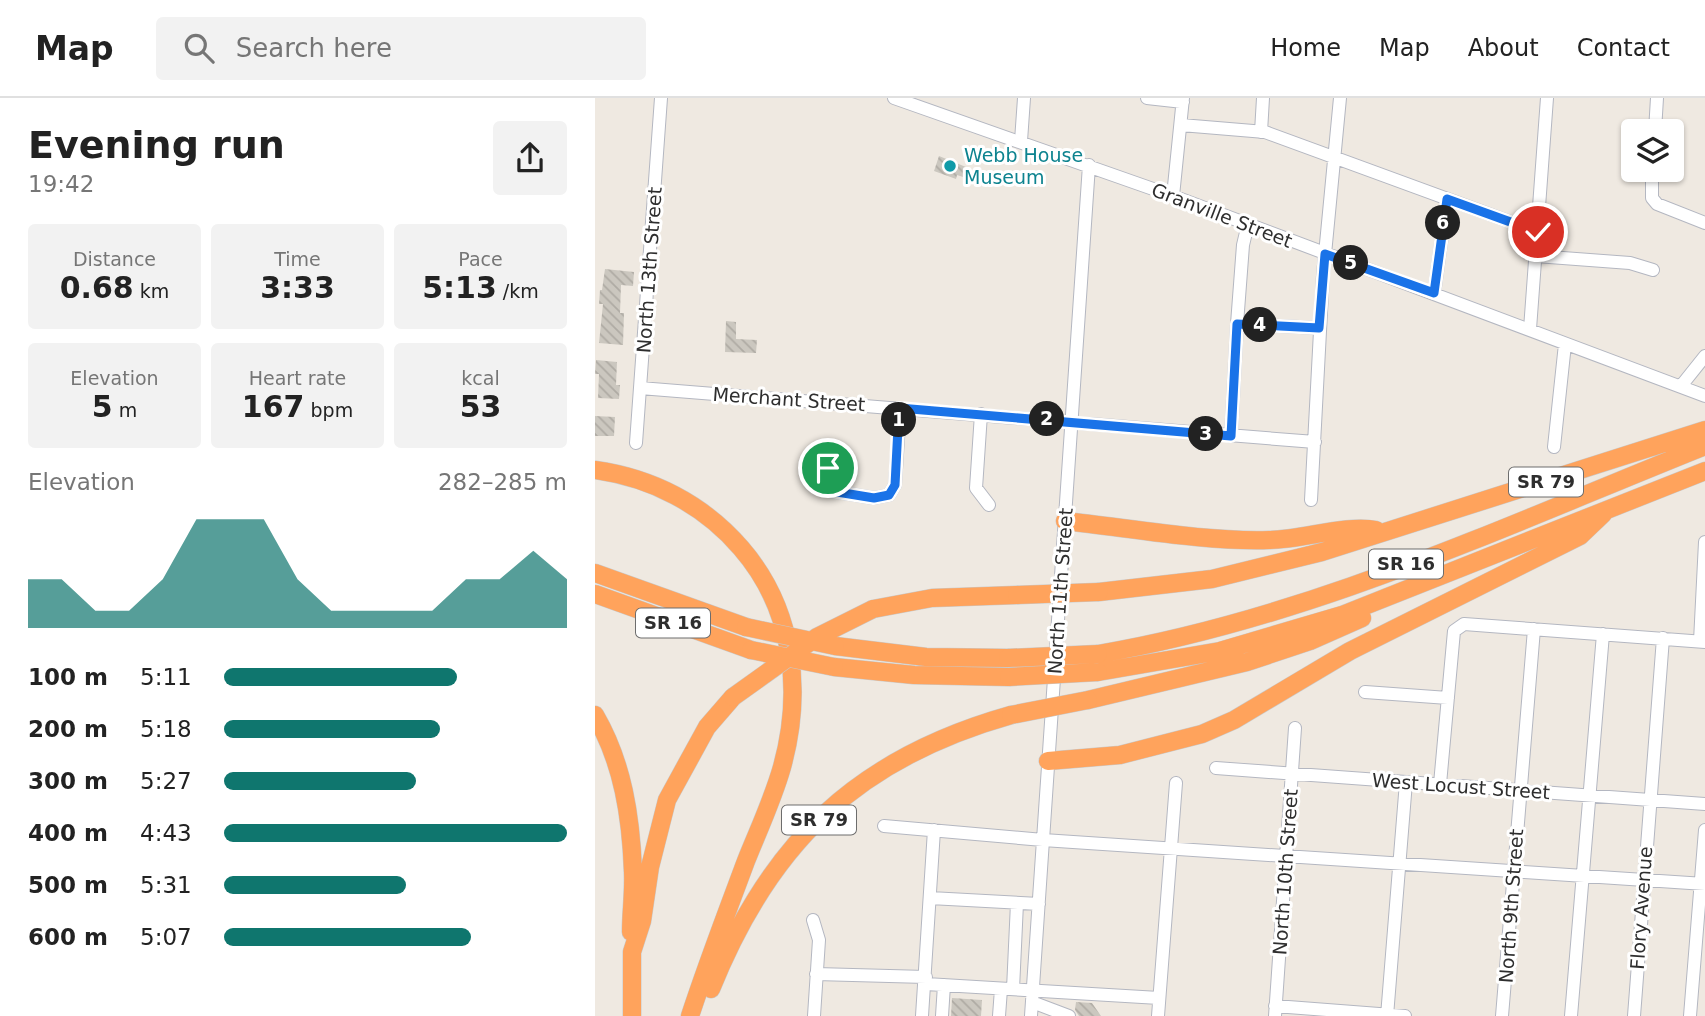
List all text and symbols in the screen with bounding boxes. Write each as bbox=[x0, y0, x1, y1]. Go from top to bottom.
search box bbox=[156, 17, 646, 80]
text: Map bbox=[35, 29, 114, 68]
icon: search bbox=[180, 29, 218, 67]
text: Search here bbox=[236, 33, 392, 63]
text: Home bbox=[1270, 34, 1341, 62]
text: Map bbox=[1379, 34, 1430, 62]
text: About bbox=[1468, 34, 1539, 62]
text: Contact bbox=[1577, 34, 1670, 62]
map controls bbox=[1621, 119, 1684, 182]
button: layers bbox=[1621, 119, 1684, 182]
button: share bbox=[493, 121, 567, 195]
text: Evening run bbox=[28, 123, 285, 167]
place label: Webb House Museum bbox=[964, 144, 1083, 188]
marker: Webb House Museum bbox=[942, 158, 958, 174]
text: 19:42 bbox=[28, 171, 94, 197]
street label: Granville Street bbox=[1149, 178, 1295, 252]
street label: North 13th Street bbox=[632, 186, 666, 354]
pin bbox=[1508, 202, 1568, 262]
pin: 6 bbox=[1425, 206, 1461, 240]
text: 6 bbox=[1436, 211, 1449, 233]
icon: check bbox=[1519, 213, 1557, 251]
pin: 5 bbox=[1333, 246, 1369, 280]
text: Distance bbox=[73, 248, 156, 270]
text: Time bbox=[274, 248, 321, 270]
text: Pace bbox=[458, 248, 503, 270]
text: 5 bbox=[1344, 251, 1357, 273]
text: 0.68 bbox=[60, 270, 134, 305]
text: 3:33 bbox=[260, 270, 335, 305]
text: 5:13 bbox=[422, 270, 497, 305]
text: km bbox=[134, 280, 169, 302]
text: /km bbox=[497, 280, 539, 302]
pin: 4 bbox=[1243, 308, 1277, 342]
text: 4 bbox=[1253, 313, 1266, 335]
text: Elevation bbox=[70, 367, 159, 389]
text: Heart rate bbox=[249, 367, 346, 389]
text: kcal bbox=[461, 367, 500, 389]
street label: Merchant Street bbox=[712, 383, 866, 415]
text: 5 bbox=[92, 389, 113, 424]
text: 167 bbox=[242, 389, 304, 424]
text: 53 bbox=[460, 389, 501, 424]
text: m bbox=[113, 399, 137, 421]
text: bpm bbox=[304, 399, 353, 421]
pin: 1 bbox=[881, 402, 917, 438]
pin: 2 bbox=[1029, 402, 1065, 436]
text: 2 bbox=[1040, 407, 1053, 429]
text: 1 bbox=[892, 408, 905, 430]
pin: 3 bbox=[1189, 416, 1223, 452]
text: 3 bbox=[1199, 422, 1212, 444]
pin bbox=[798, 438, 858, 498]
icon: arrive bbox=[809, 449, 847, 487]
road number: SR 79 bbox=[1509, 468, 1583, 496]
text: Elevation bbox=[28, 469, 135, 495]
text: 282–285 m bbox=[438, 469, 567, 495]
street label: North 11th Street bbox=[1043, 507, 1077, 675]
road number: SR 16 bbox=[1369, 550, 1443, 578]
road number: SR 16 bbox=[636, 608, 710, 638]
text: 100 m bbox=[28, 664, 108, 690]
text: 5:11 bbox=[140, 664, 192, 690]
text: 200 m bbox=[28, 716, 108, 742]
text: 5:18 bbox=[140, 716, 192, 742]
text: 300 m bbox=[28, 768, 108, 794]
text: 5:27 bbox=[140, 768, 192, 794]
street label: West Locust Street bbox=[1371, 769, 1551, 803]
street label: North 10th Street bbox=[1268, 788, 1302, 956]
road number: SR 79 bbox=[782, 806, 856, 834]
text: 400 m bbox=[28, 820, 108, 846]
text: 4:43 bbox=[140, 820, 192, 846]
street label: North 9th Street bbox=[1495, 828, 1527, 984]
street label: Flory Avenue bbox=[1626, 846, 1656, 970]
text: 500 m bbox=[28, 872, 108, 898]
text: 5:31 bbox=[140, 872, 192, 898]
text: 600 m bbox=[28, 924, 108, 950]
text: 5:07 bbox=[140, 924, 192, 950]

